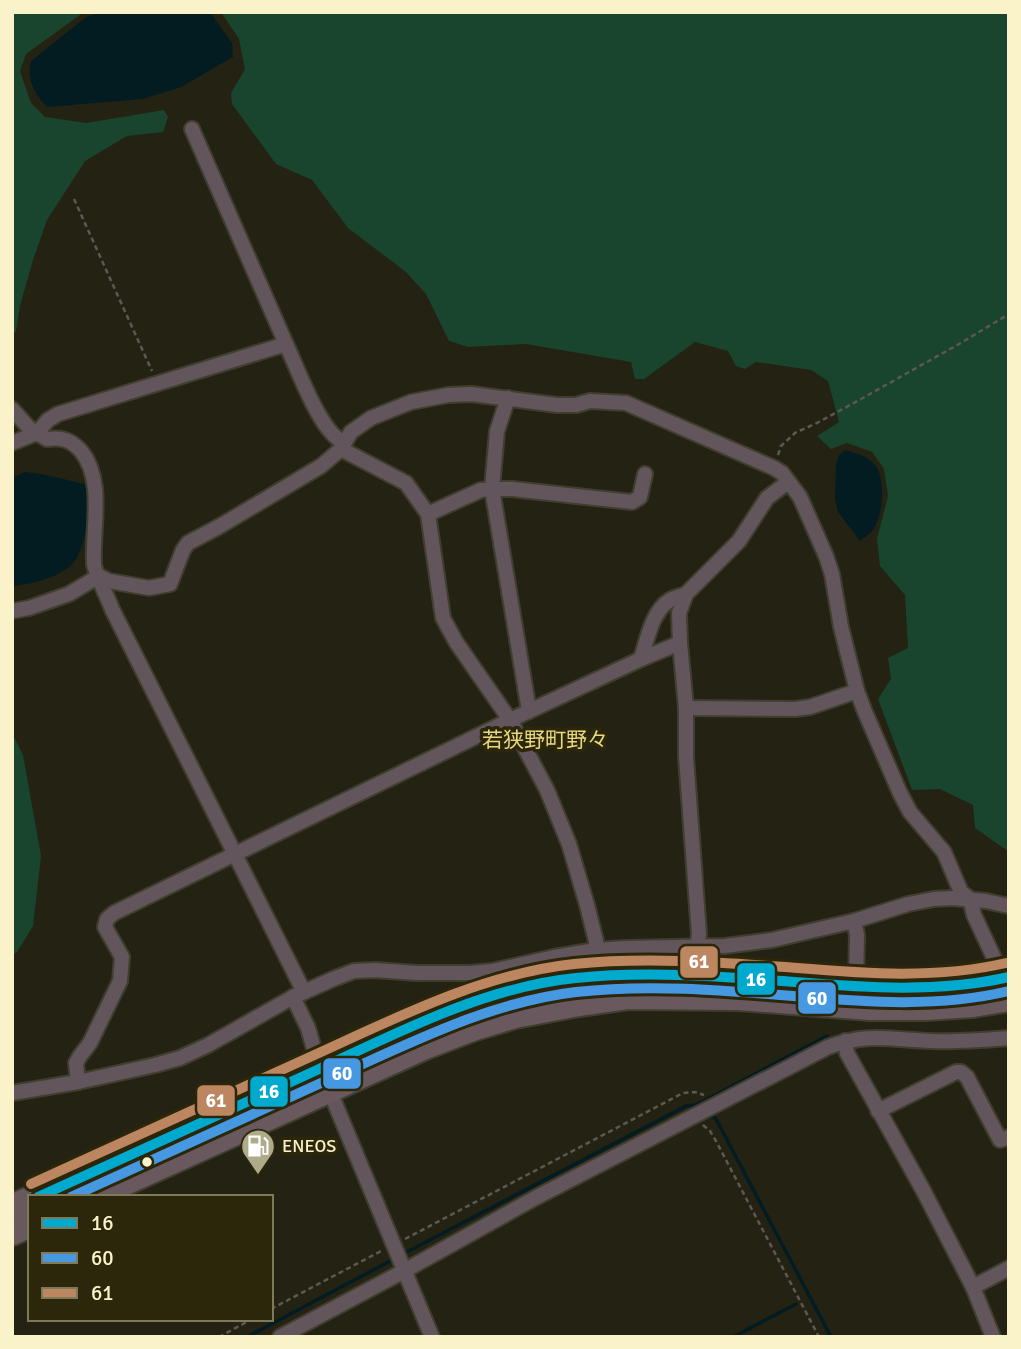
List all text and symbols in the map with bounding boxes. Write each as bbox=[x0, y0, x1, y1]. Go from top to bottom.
district label: 若狭野町野々 bbox=[482, 727, 608, 753]
line badge: 61 bbox=[679, 945, 719, 979]
text: 61 bbox=[689, 950, 709, 974]
line badge: 16 bbox=[736, 962, 776, 996]
text: 16 bbox=[746, 968, 766, 992]
line badge: 60 bbox=[797, 981, 837, 1015]
text: 60 bbox=[807, 987, 827, 1011]
line badge: 60 bbox=[322, 1057, 362, 1090]
text: 60 bbox=[332, 1062, 352, 1086]
line badge: 16 bbox=[249, 1075, 289, 1108]
text: 16 bbox=[259, 1080, 279, 1104]
line badge: 61 bbox=[196, 1084, 236, 1117]
text: 61 bbox=[206, 1089, 226, 1113]
fuel station icon: ENEOS bbox=[239, 1127, 277, 1176]
place label: ENEOS bbox=[282, 1135, 336, 1157]
unlabelled marker bbox=[140, 1155, 154, 1169]
legend bbox=[28, 1195, 273, 1321]
text: 16 bbox=[91, 1210, 114, 1236]
text: 60 bbox=[91, 1245, 114, 1271]
text: 61 bbox=[91, 1280, 114, 1306]

